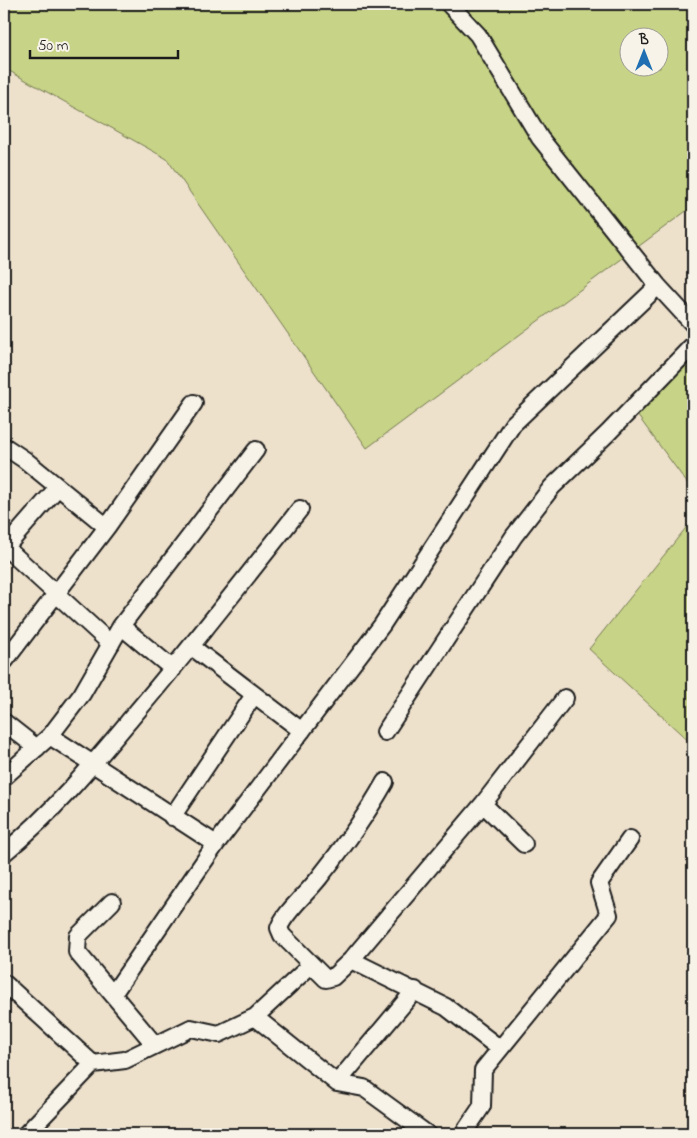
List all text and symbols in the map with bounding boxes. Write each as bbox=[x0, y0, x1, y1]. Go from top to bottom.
scale bar bbox=[30, 28, 178, 60]
north arrow bbox=[620, 28, 670, 78]
text: B bbox=[638, 30, 649, 51]
text: 50 m bbox=[38, 35, 69, 57]

